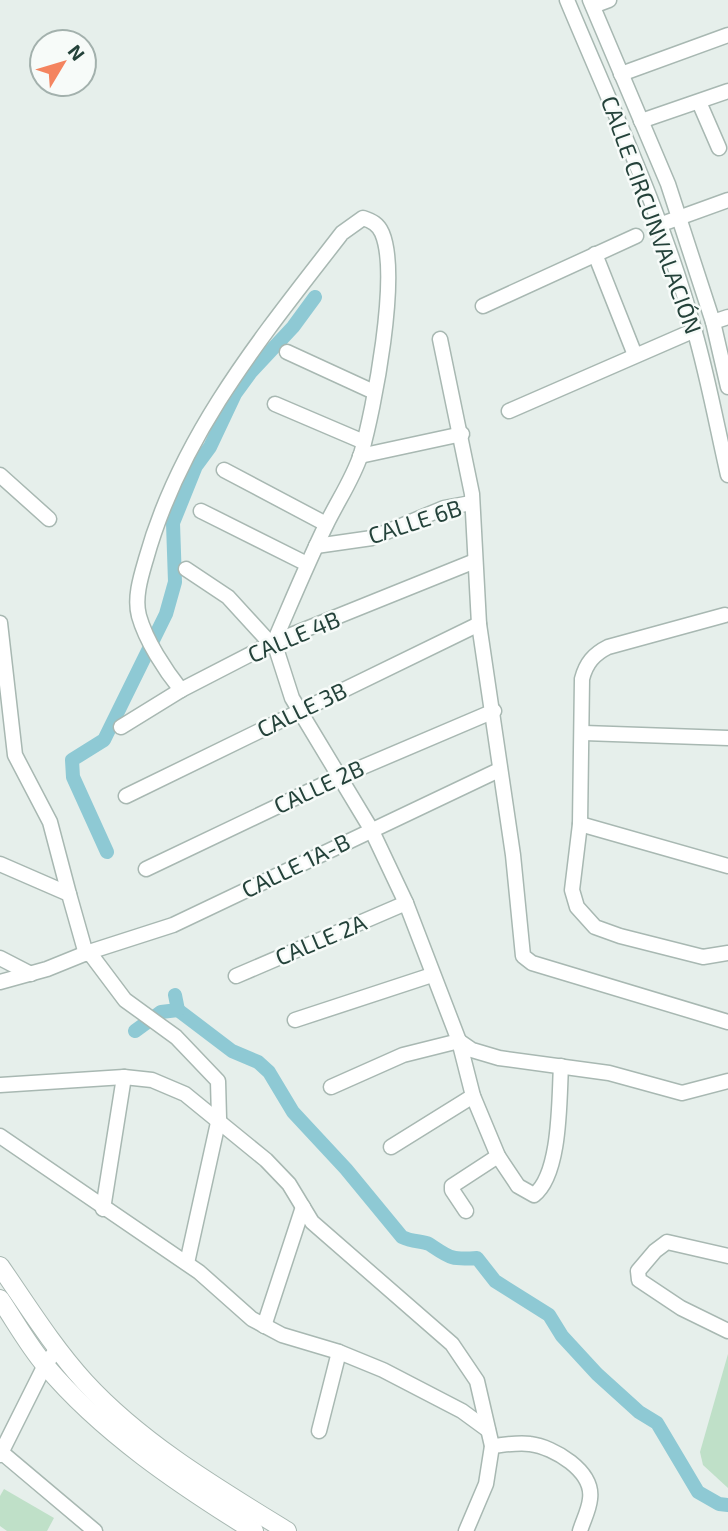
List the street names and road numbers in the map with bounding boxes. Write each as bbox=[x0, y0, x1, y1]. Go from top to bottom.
street label: CALLE CIRCUNVALACIÓN bbox=[596, 92, 708, 338]
street label: CALLE 6B bbox=[364, 493, 465, 549]
street label: CALLE 4B bbox=[243, 604, 344, 668]
street label: CALLE 3B bbox=[252, 675, 351, 743]
street label: CALLE 2B bbox=[269, 753, 368, 819]
street label: CALLE 1A-B bbox=[237, 827, 354, 903]
street label: CALLE 2A bbox=[271, 907, 371, 971]

